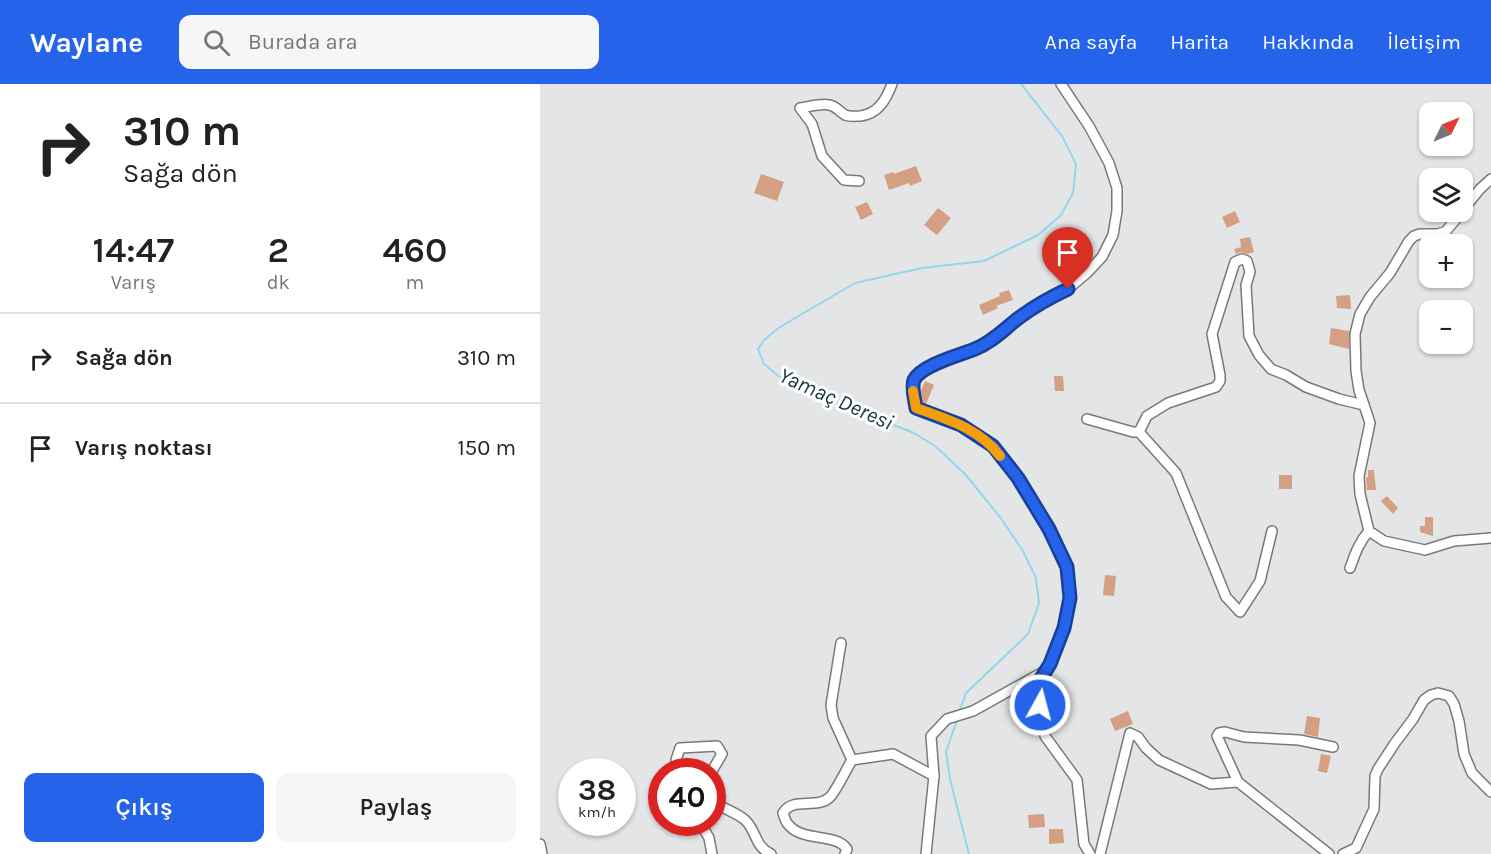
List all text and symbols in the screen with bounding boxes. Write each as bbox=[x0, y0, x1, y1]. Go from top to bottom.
search box bbox=[179, 15, 599, 69]
text: Waylane bbox=[30, 26, 143, 59]
icon: search bbox=[200, 26, 233, 59]
text: Burada ara bbox=[248, 29, 358, 55]
text: Ana sayfa bbox=[1045, 30, 1137, 54]
text: Harita bbox=[1170, 30, 1229, 54]
text: Hakkında bbox=[1262, 30, 1354, 54]
text: İletişim bbox=[1387, 30, 1461, 54]
north arrow bbox=[1419, 102, 1473, 156]
map controls bbox=[1419, 102, 1473, 354]
text: 310 m bbox=[123, 106, 241, 156]
icon: right bbox=[24, 108, 102, 186]
text: Sağa dön bbox=[123, 157, 238, 189]
button: layers bbox=[1419, 168, 1473, 222]
pin bbox=[1042, 227, 1093, 289]
text: 14:47 bbox=[93, 229, 174, 271]
text: 2 bbox=[268, 229, 289, 271]
text: 460 bbox=[382, 229, 447, 271]
button: + bbox=[1419, 234, 1473, 288]
icon: arrive bbox=[1051, 236, 1084, 269]
text: Varış bbox=[111, 271, 156, 294]
text: dk bbox=[267, 271, 290, 294]
text: m bbox=[406, 271, 424, 294]
button: − bbox=[1419, 300, 1473, 354]
icon: right bbox=[24, 342, 57, 375]
text: Sağa dön bbox=[75, 345, 173, 371]
text: 310 m bbox=[457, 345, 516, 371]
water label: Yamaç Deresi bbox=[775, 362, 897, 436]
icon: arrive bbox=[24, 432, 57, 465]
text: Varış noktası bbox=[75, 435, 213, 461]
text: 150 m bbox=[457, 435, 516, 461]
position arrow bbox=[1008, 673, 1072, 737]
speed limit sign: 40 bbox=[648, 758, 726, 836]
text: 38 bbox=[578, 772, 616, 808]
button: Çıkış bbox=[24, 773, 264, 842]
button: Paylaş bbox=[276, 773, 516, 842]
text: km/h bbox=[578, 803, 616, 821]

